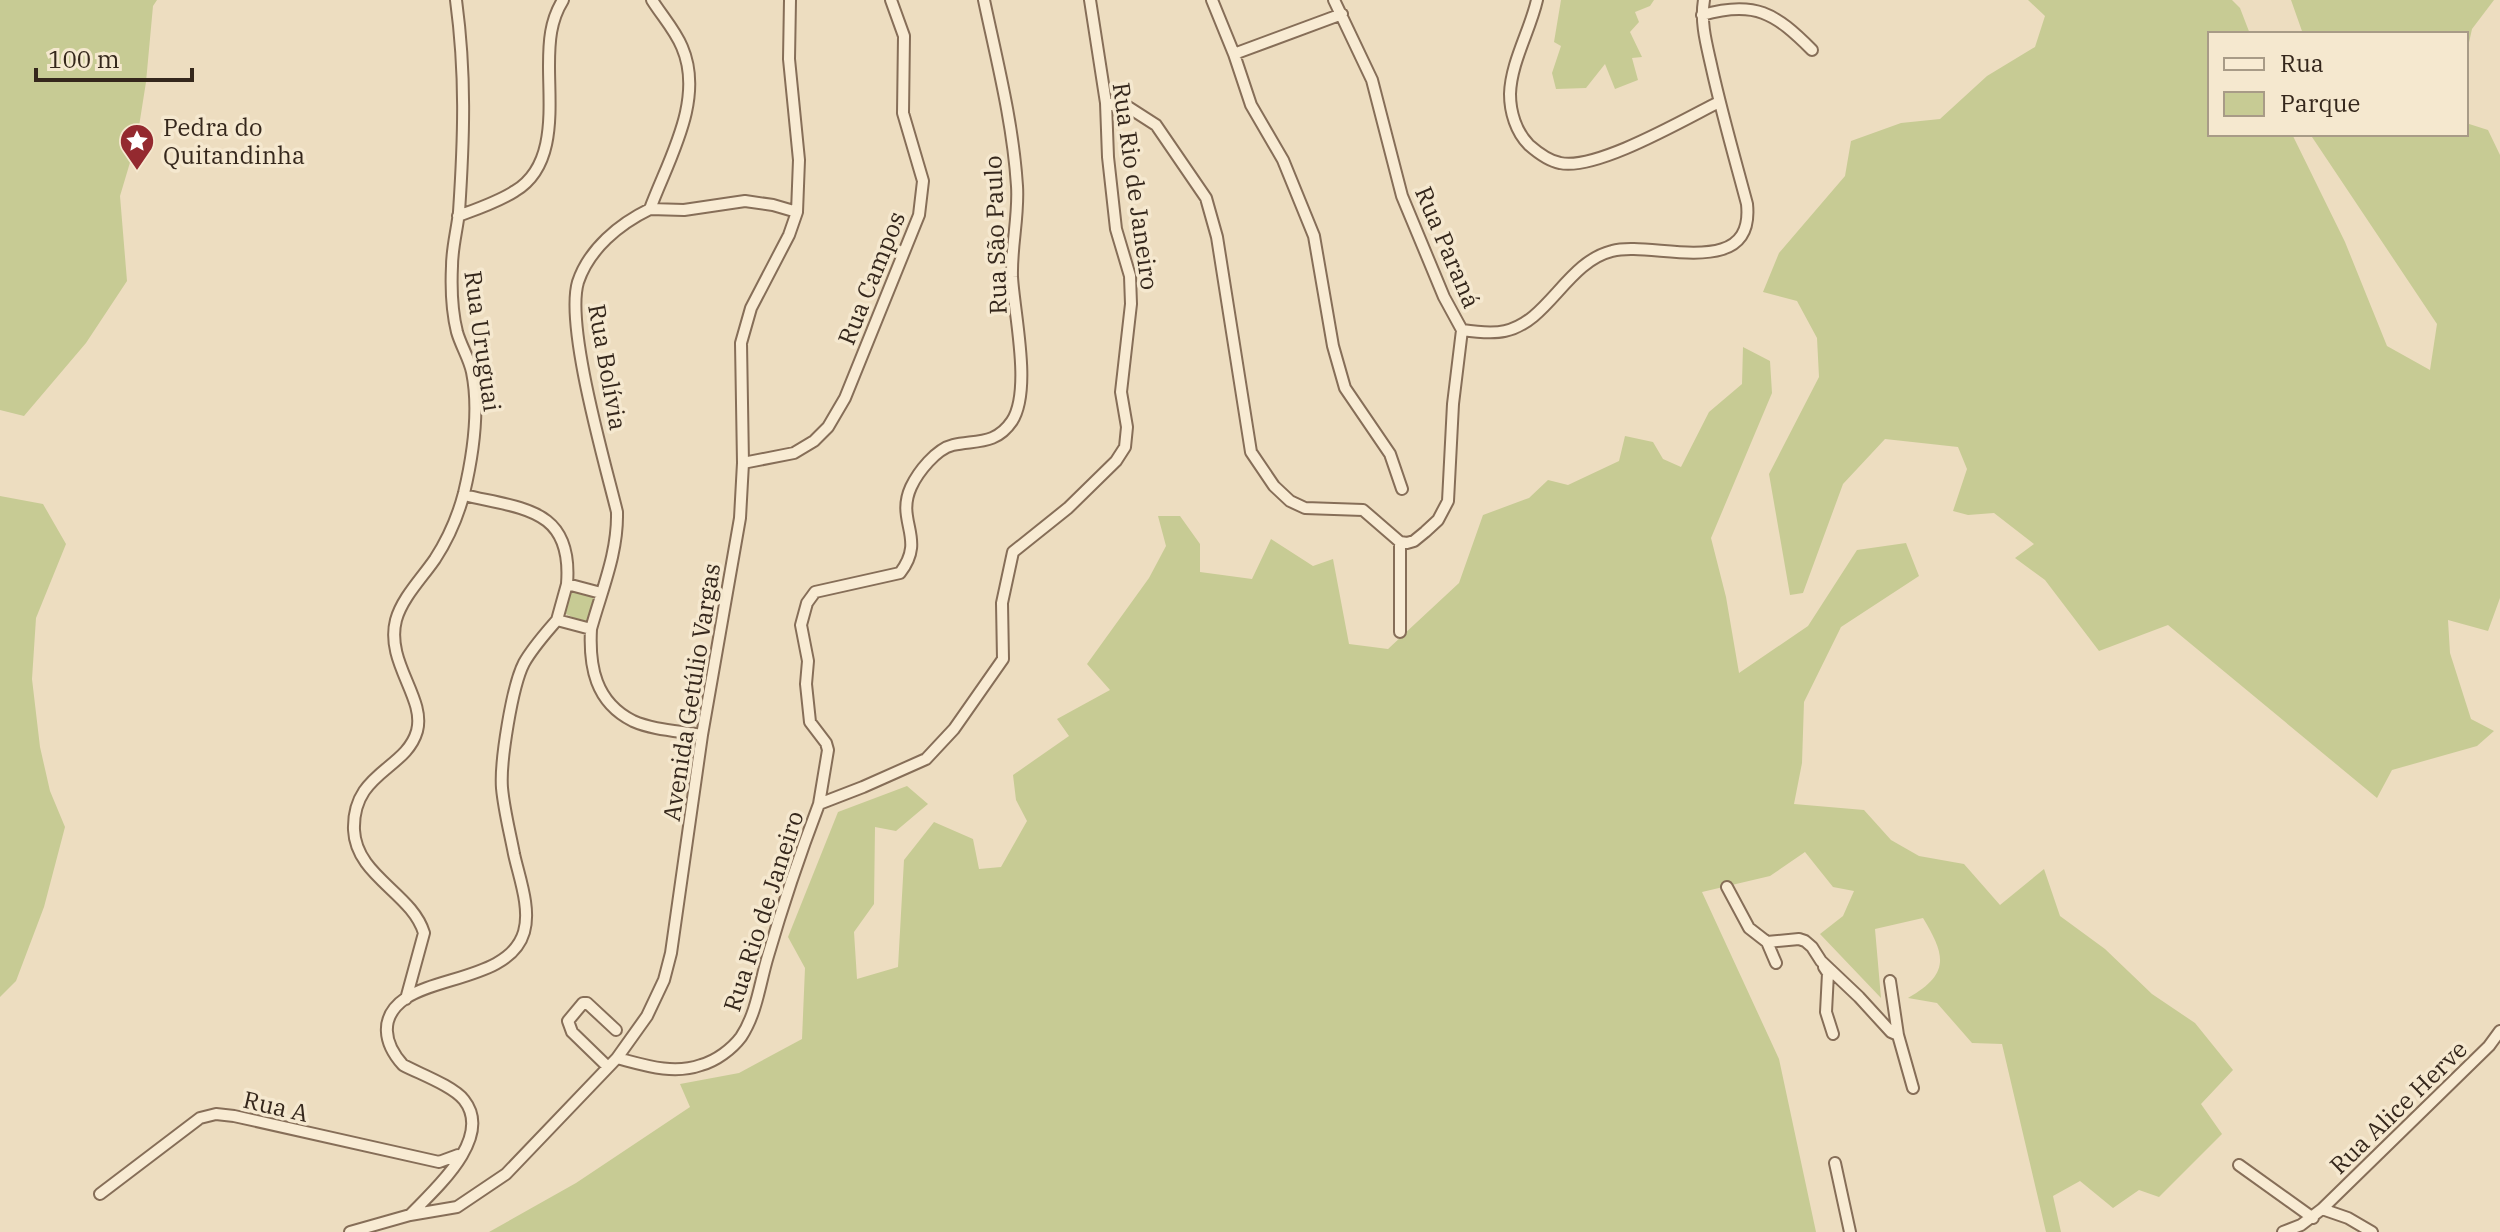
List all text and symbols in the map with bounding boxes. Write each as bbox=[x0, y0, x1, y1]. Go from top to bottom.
scale bar bbox=[36, 32, 192, 82]
legend bbox=[2208, 32, 2468, 136]
text: 100 m bbox=[48, 43, 120, 75]
text: Rua bbox=[2280, 47, 2324, 79]
street label: Rua Rio de Janeiro bbox=[1106, 80, 1166, 292]
text: Parque bbox=[2280, 87, 2360, 119]
place label: Pedra do Quitandinha bbox=[163, 111, 305, 171]
place icon: Pedra do Quitandinha bbox=[118, 122, 156, 172]
street label: Rua São Paulo bbox=[976, 155, 1014, 315]
street label: Rua Paraná bbox=[1408, 181, 1488, 313]
street label: Rua Campos bbox=[830, 207, 912, 349]
street label: Rua Uruguai bbox=[457, 269, 509, 413]
street label: Rua Bolívia bbox=[581, 301, 635, 433]
street label: Avenida Getúlio Vargas bbox=[655, 561, 727, 823]
street label: Rua Rio de Janeiro bbox=[715, 807, 811, 1015]
street label: Rua Alice Herve bbox=[2322, 1033, 2474, 1181]
street label: Rua A bbox=[240, 1083, 312, 1129]

